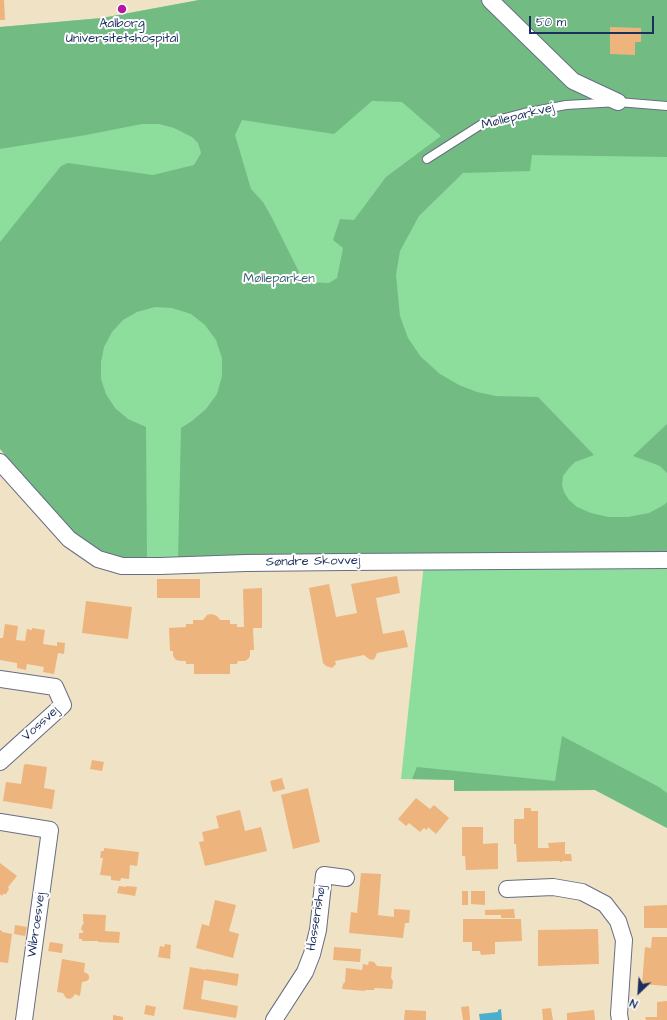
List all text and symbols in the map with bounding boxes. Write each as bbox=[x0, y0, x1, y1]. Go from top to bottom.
marker: Aalborg Universitetshospital bbox=[116, 3, 128, 15]
scale bar bbox=[531, 8, 656, 34]
text: 50 m bbox=[536, 14, 566, 31]
place label: Aalborg Universitetshospital bbox=[66, 16, 178, 47]
street label: Mølleparkvej bbox=[480, 100, 556, 134]
park label: Mølleparken bbox=[243, 271, 315, 287]
street label: Søndre Skovvej bbox=[266, 553, 360, 571]
street label: Vossvej bbox=[19, 703, 63, 745]
street label: Hasserishøj bbox=[304, 884, 330, 952]
street label: Wibroesvej bbox=[25, 891, 49, 959]
north arrow bbox=[619, 972, 659, 1012]
text: N bbox=[627, 995, 640, 1012]

